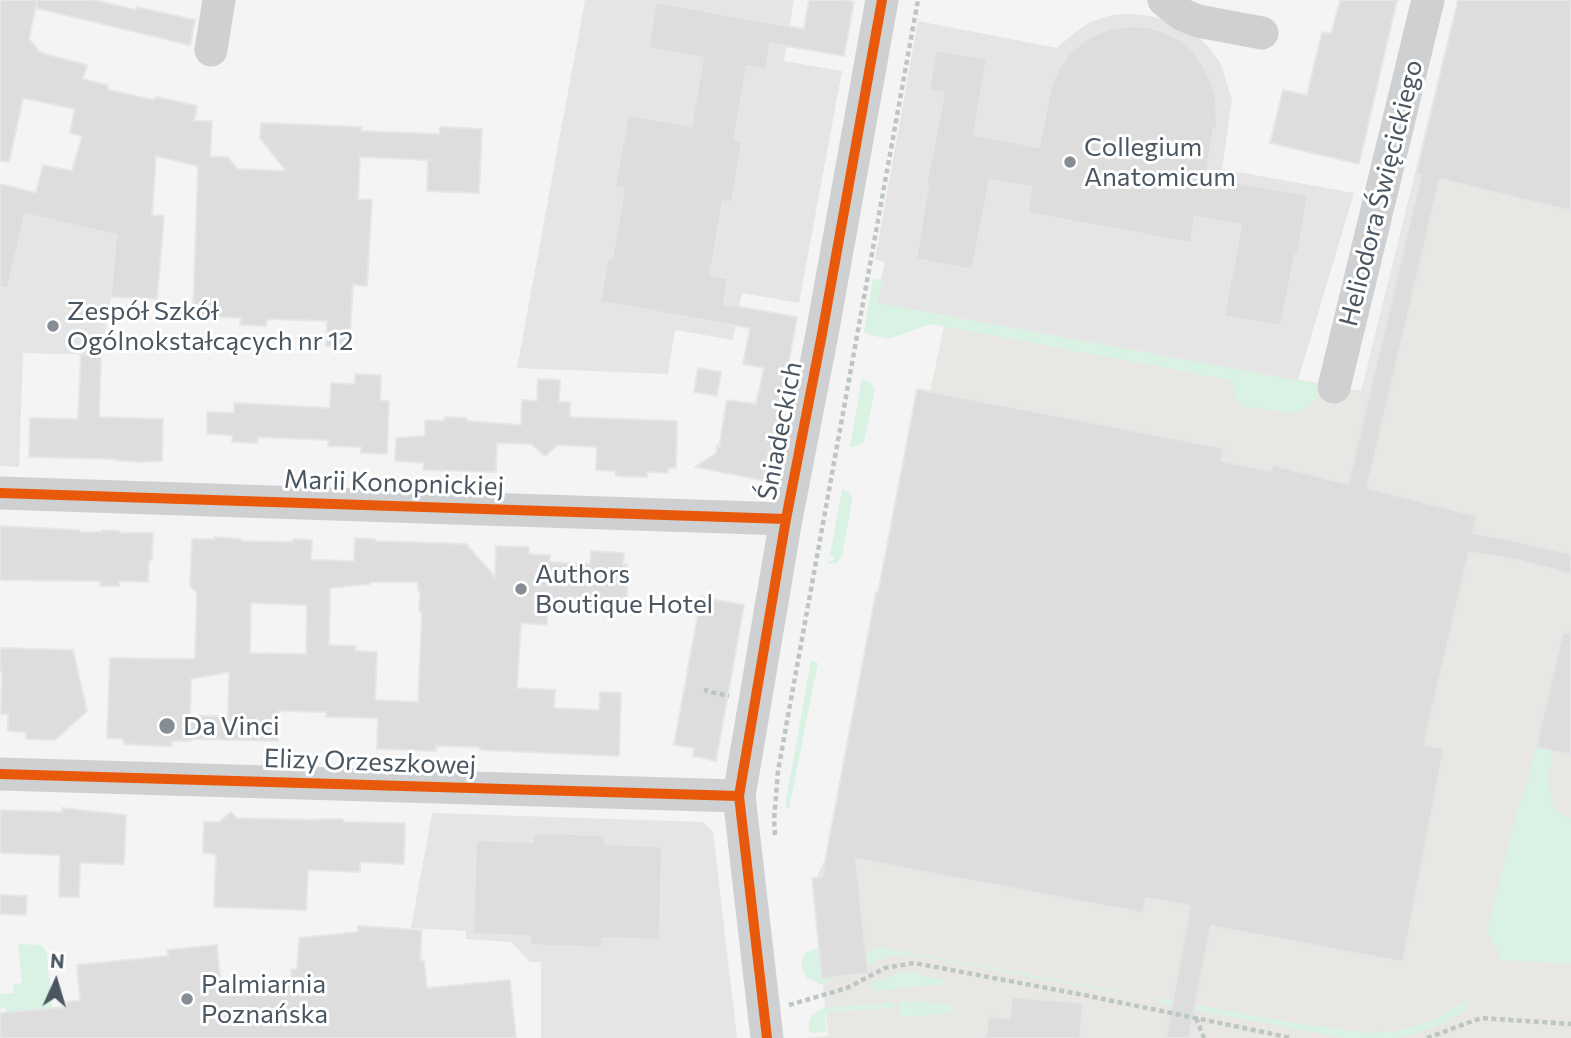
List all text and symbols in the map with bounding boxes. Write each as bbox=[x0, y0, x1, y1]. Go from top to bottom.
street label: Heliodora Święcickiego bbox=[1333, 57, 1429, 329]
place label: Collegium Anatomicum bbox=[1084, 131, 1236, 192]
marker: Collegium Anatomicum bbox=[1062, 154, 1078, 170]
place label: Zespół Szkół Ogólnokstałcących nr 12 bbox=[67, 295, 353, 356]
marker: Zespół Szkół Ogólnokstałcących nr 12 bbox=[45, 318, 61, 334]
street label: Śniadeckich bbox=[751, 359, 809, 503]
street label: Marii Konopnickiej bbox=[283, 464, 505, 502]
place label: Authors Boutique Hotel bbox=[535, 558, 713, 620]
marker: Authors Boutique Hotel bbox=[513, 581, 529, 597]
place label: Da Vinci bbox=[183, 710, 280, 742]
marker: Da Vinci bbox=[157, 716, 177, 736]
street label: Elizy Orzeszkowej bbox=[263, 743, 477, 781]
north arrow bbox=[21, 947, 91, 1017]
text: N bbox=[50, 949, 65, 973]
place label: Palmiarnia Poznańska bbox=[201, 968, 328, 1030]
marker: Palmiarnia Poznańska bbox=[179, 991, 195, 1007]

